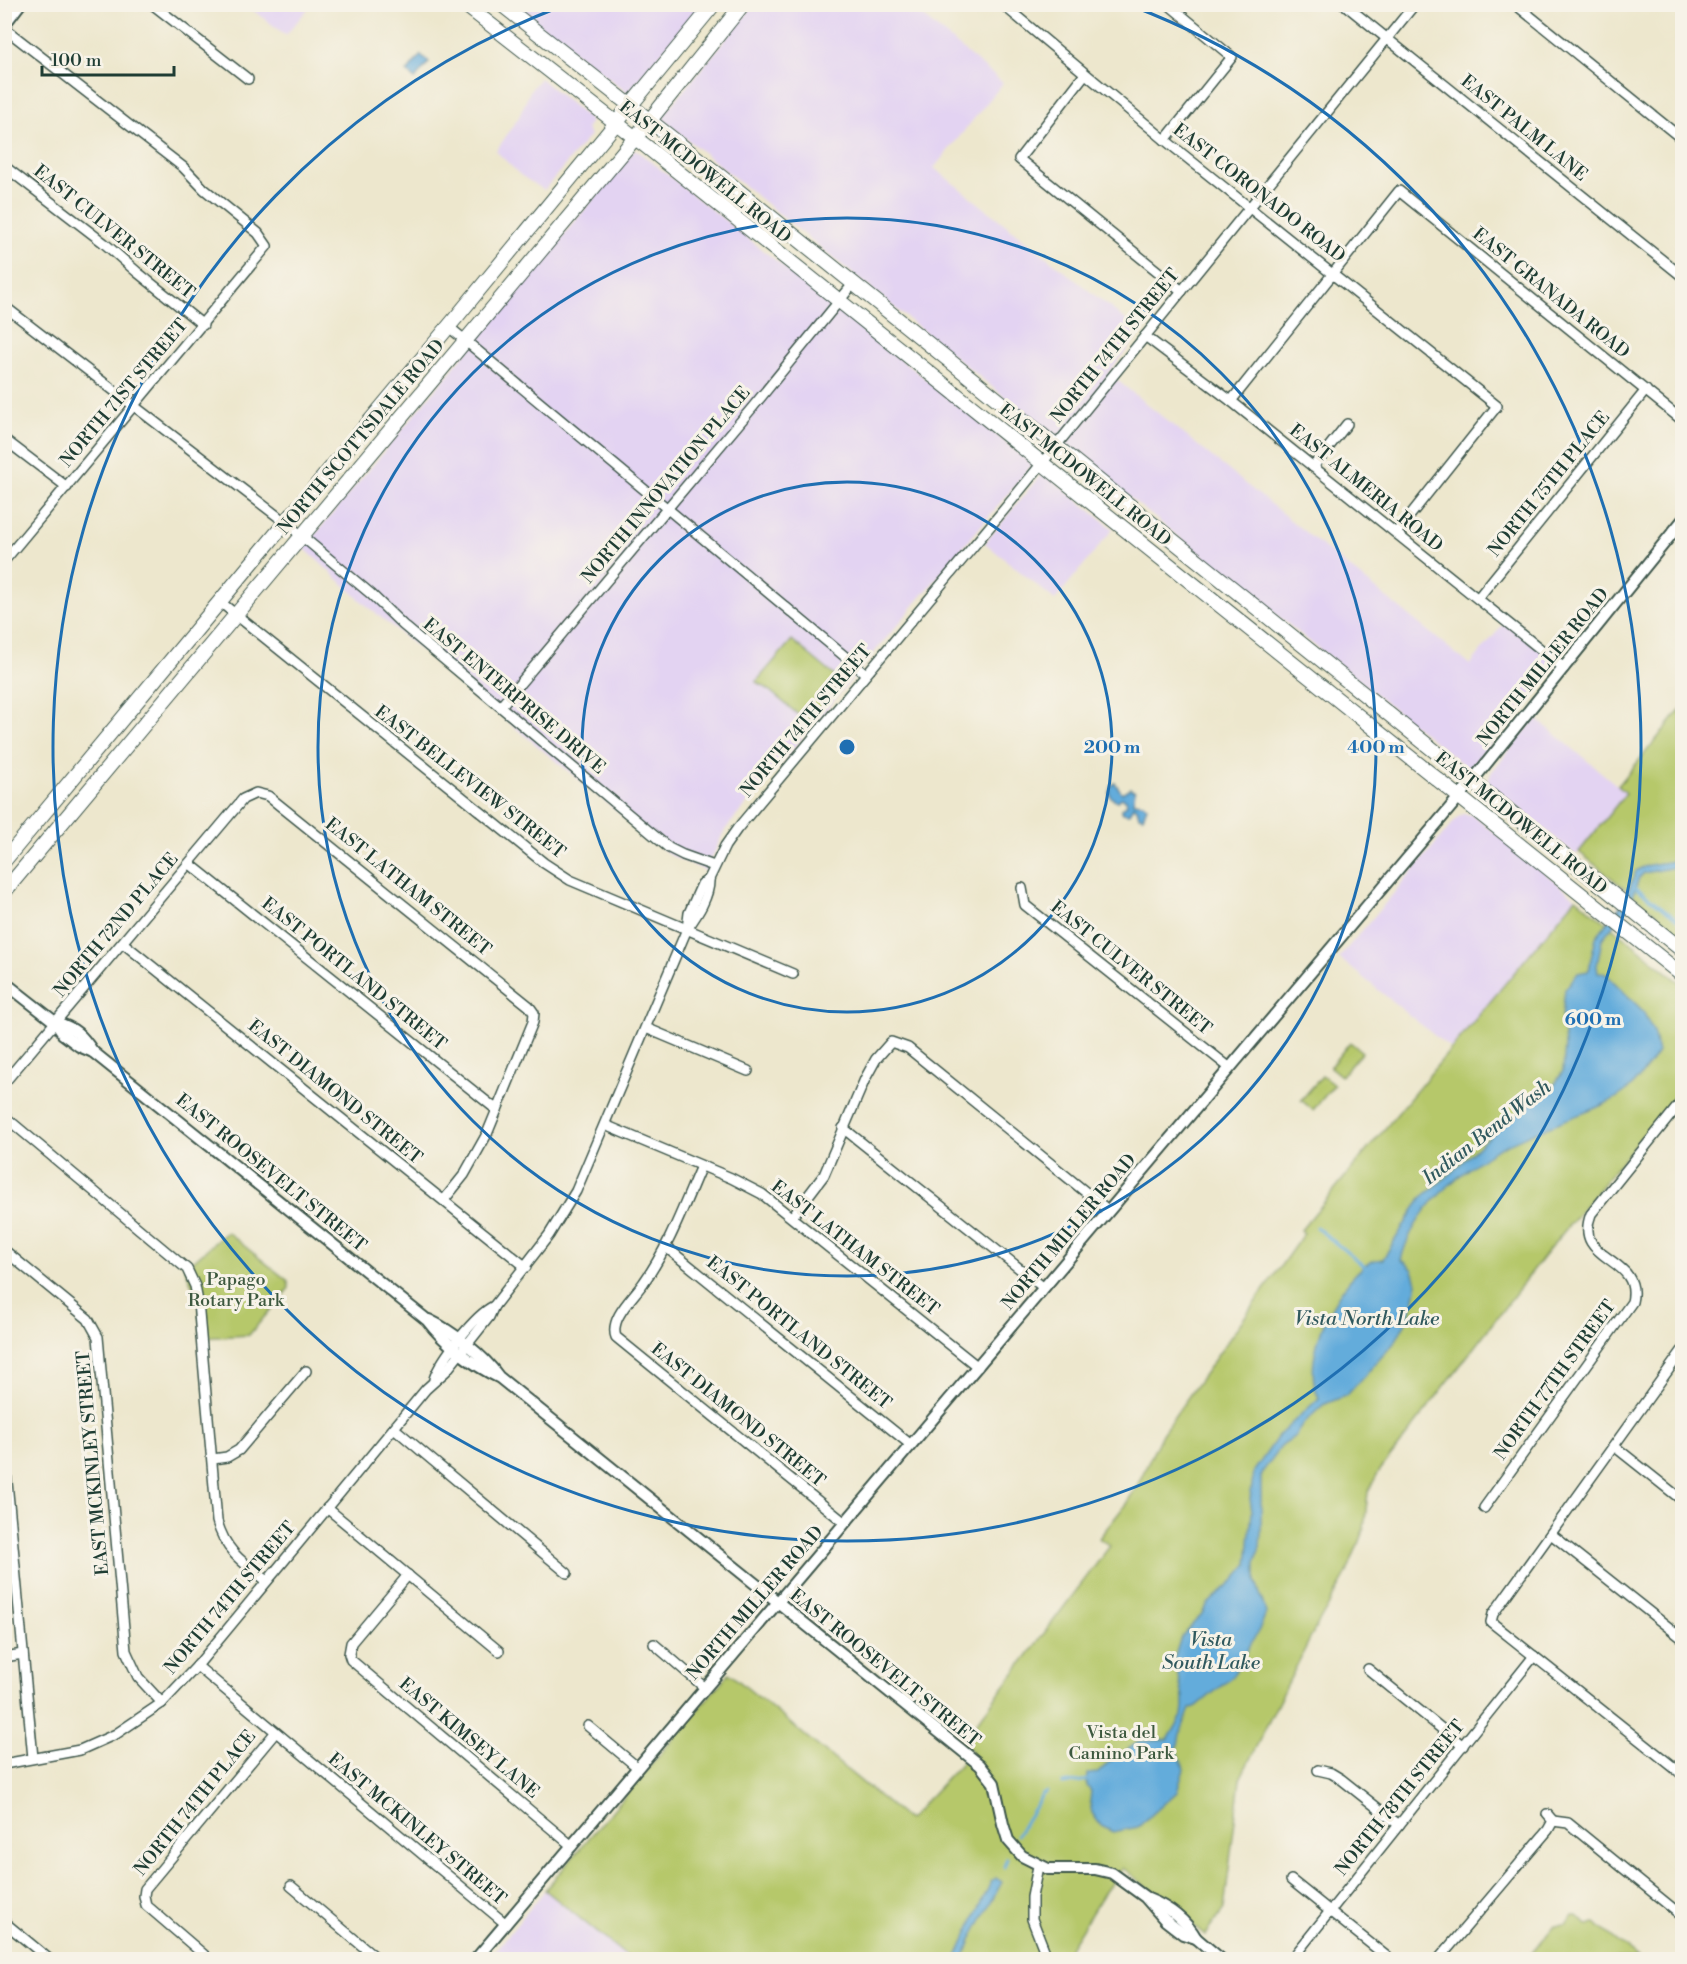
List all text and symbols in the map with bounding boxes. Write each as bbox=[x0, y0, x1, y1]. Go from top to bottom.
scale bar bbox=[42, 39, 174, 77]
text: 100 m bbox=[51, 49, 102, 72]
street label: EAST PALM LANE bbox=[1456, 70, 1592, 186]
street label: EAST MCDOWELL ROAD bbox=[614, 95, 796, 249]
street label: EAST CORONADO ROAD bbox=[1168, 118, 1350, 268]
street label: EAST CULVER STREET bbox=[29, 160, 200, 304]
street label: EAST GRANADA ROAD bbox=[1468, 223, 1634, 363]
street label: NORTH 74TH STREET bbox=[1045, 264, 1185, 428]
street label: NORTH 71ST STREET bbox=[55, 314, 193, 472]
street label: NORTH SCOTTSDALE ROAD bbox=[272, 335, 450, 539]
street label: NORTH INNOVATION PLACE bbox=[577, 382, 755, 588]
street label: EAST MCDOWELL ROAD bbox=[994, 398, 1176, 552]
street label: NORTH 75TH PLACE bbox=[1483, 406, 1615, 562]
street label: EAST ALMERIA ROAD bbox=[1285, 419, 1447, 557]
street label: NORTH MILLER ROAD bbox=[1472, 583, 1614, 751]
street label: EAST ENTERPRISE DRIVE bbox=[418, 613, 610, 779]
street label: NORTH 74TH STREET bbox=[735, 640, 877, 802]
street label: EAST BELLEVIEW STREET bbox=[370, 700, 570, 864]
text: 200 m bbox=[1084, 736, 1141, 759]
text: 400 m bbox=[1347, 736, 1405, 759]
centre of rings bbox=[837, 737, 857, 757]
street label: EAST MCDOWELL ROAD bbox=[1430, 746, 1612, 900]
street label: EAST LATHAM STREET bbox=[320, 813, 496, 961]
street label: NORTH 72ND PLACE bbox=[49, 848, 183, 1002]
street label: EAST PORTLAND STREET bbox=[257, 892, 451, 1056]
street label: EAST CULVER STREET bbox=[1046, 896, 1217, 1040]
text: 600 m bbox=[1565, 1008, 1622, 1031]
street label: EAST DIAMOND STREET bbox=[243, 1015, 427, 1170]
water label: Indian Bend Wash bbox=[1417, 1074, 1557, 1192]
street label: EAST ROOSEVELT STREET bbox=[171, 1089, 371, 1257]
street label: NORTH MILLER ROAD bbox=[997, 1149, 1141, 1315]
street label: EAST LATHAM STREET bbox=[766, 1175, 944, 1321]
street label: EAST PORTLAND STREET bbox=[702, 1251, 896, 1415]
park label: Papago Rotary Park bbox=[188, 1268, 286, 1312]
street label: NORTH 77TH STREET bbox=[1489, 1295, 1621, 1464]
water label: Vista North Lake bbox=[1295, 1307, 1440, 1332]
street label: EAST DIAMOND STREET bbox=[646, 1338, 830, 1493]
street label: EAST MCKINLEY STREET bbox=[72, 1349, 114, 1576]
street label: NORTH 74TH STREET bbox=[159, 1517, 301, 1679]
street label: NORTH MILLER ROAD bbox=[682, 1521, 828, 1685]
street label: EAST ROOSEVELT STREET bbox=[785, 1584, 985, 1752]
water label: Vista South Lake bbox=[1162, 1628, 1261, 1676]
street label: EAST KIMSEY LANE bbox=[394, 1673, 544, 1803]
street label: NORTH 78TH STREET bbox=[1330, 1715, 1470, 1880]
park label: Vista del Camino Park bbox=[1068, 1721, 1175, 1765]
street label: NORTH 74TH PLACE bbox=[129, 1725, 261, 1881]
street label: EAST MCKINLEY STREET bbox=[323, 1748, 511, 1911]

